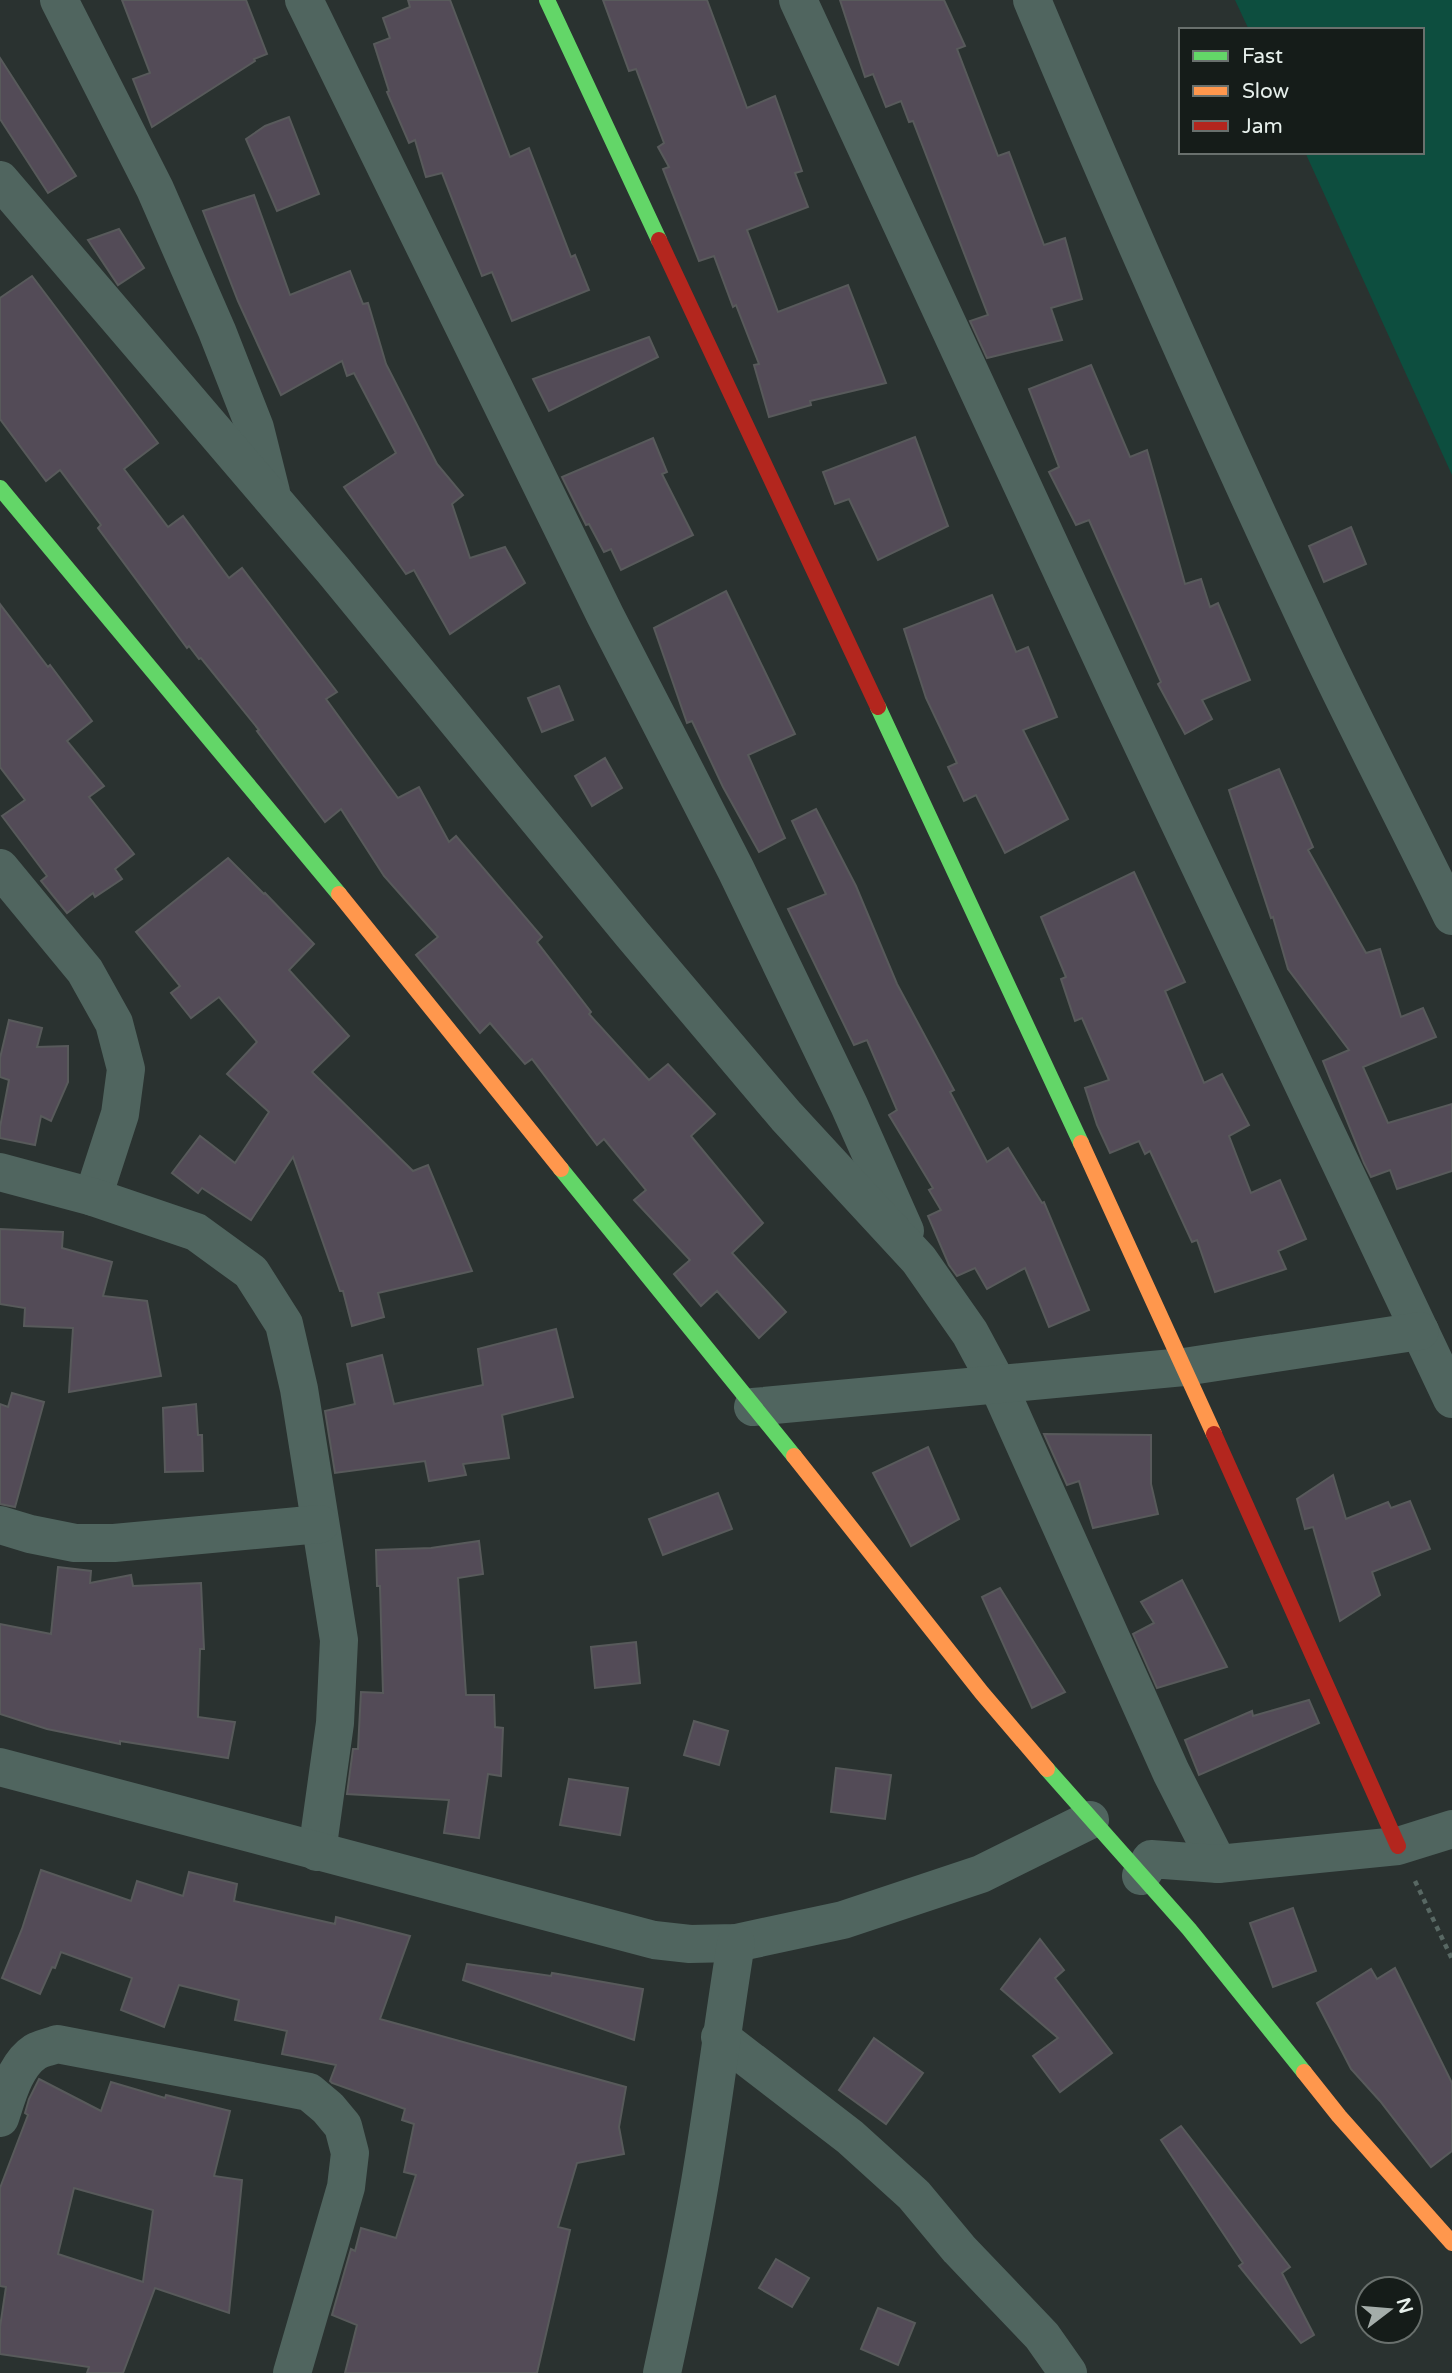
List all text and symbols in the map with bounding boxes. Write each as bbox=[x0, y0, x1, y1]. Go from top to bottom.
legend bbox=[1179, 28, 1424, 154]
text: Fast bbox=[1242, 44, 1283, 69]
text: Slow bbox=[1242, 79, 1290, 104]
text: Jam bbox=[1242, 114, 1283, 139]
north arrow bbox=[1354, 2275, 1424, 2345]
text: N bbox=[1392, 2295, 1417, 2316]

